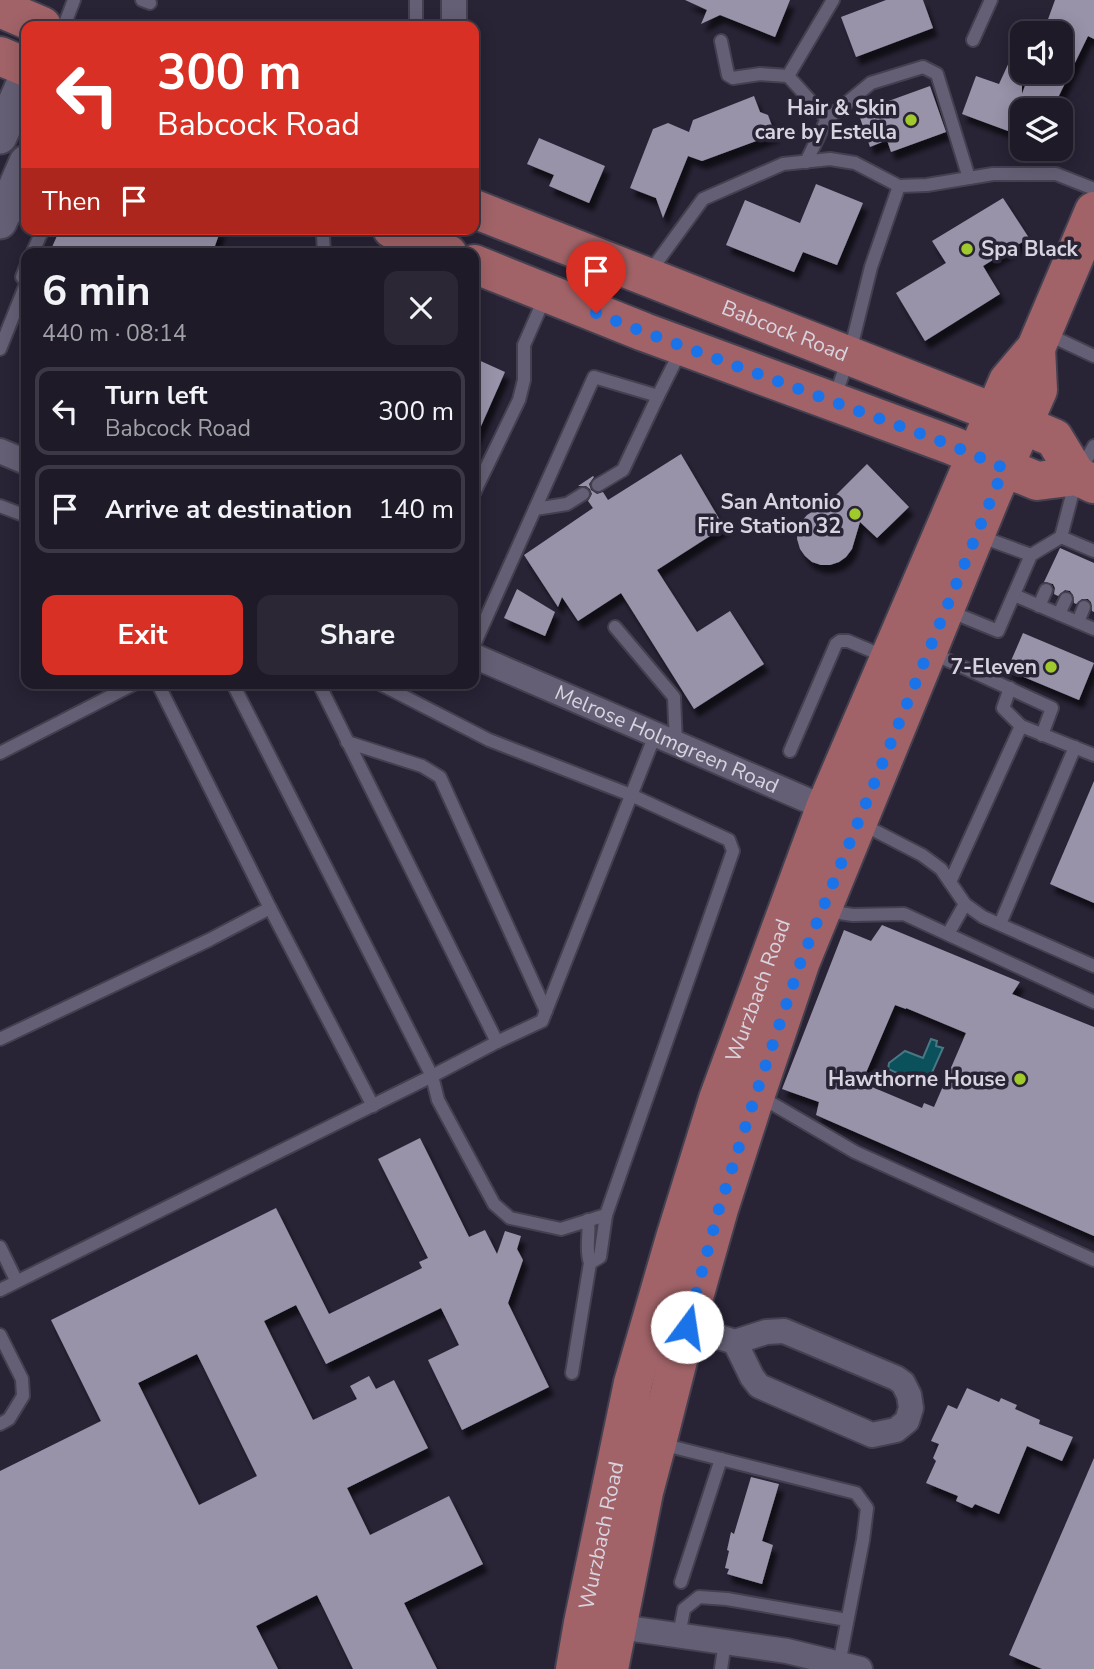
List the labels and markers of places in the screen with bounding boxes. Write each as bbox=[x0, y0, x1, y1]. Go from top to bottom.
place label: Hair & Skin care by Estella bbox=[755, 94, 897, 146]
marker: Hair & Skin care by Estella bbox=[903, 112, 919, 128]
place label: Spa Black bbox=[981, 235, 1079, 263]
pin bbox=[566, 241, 626, 313]
marker: Spa Black bbox=[959, 241, 975, 257]
place label: San Antonio Fire Station 32 bbox=[697, 488, 841, 540]
marker: San Antonio Fire Station 32 bbox=[847, 506, 863, 522]
place label: 7-Eleven bbox=[950, 653, 1037, 681]
marker: 7-Eleven bbox=[1043, 659, 1059, 675]
place label: Hawthorne House bbox=[828, 1065, 1006, 1093]
marker: Hawthorne House bbox=[1012, 1071, 1028, 1087]

